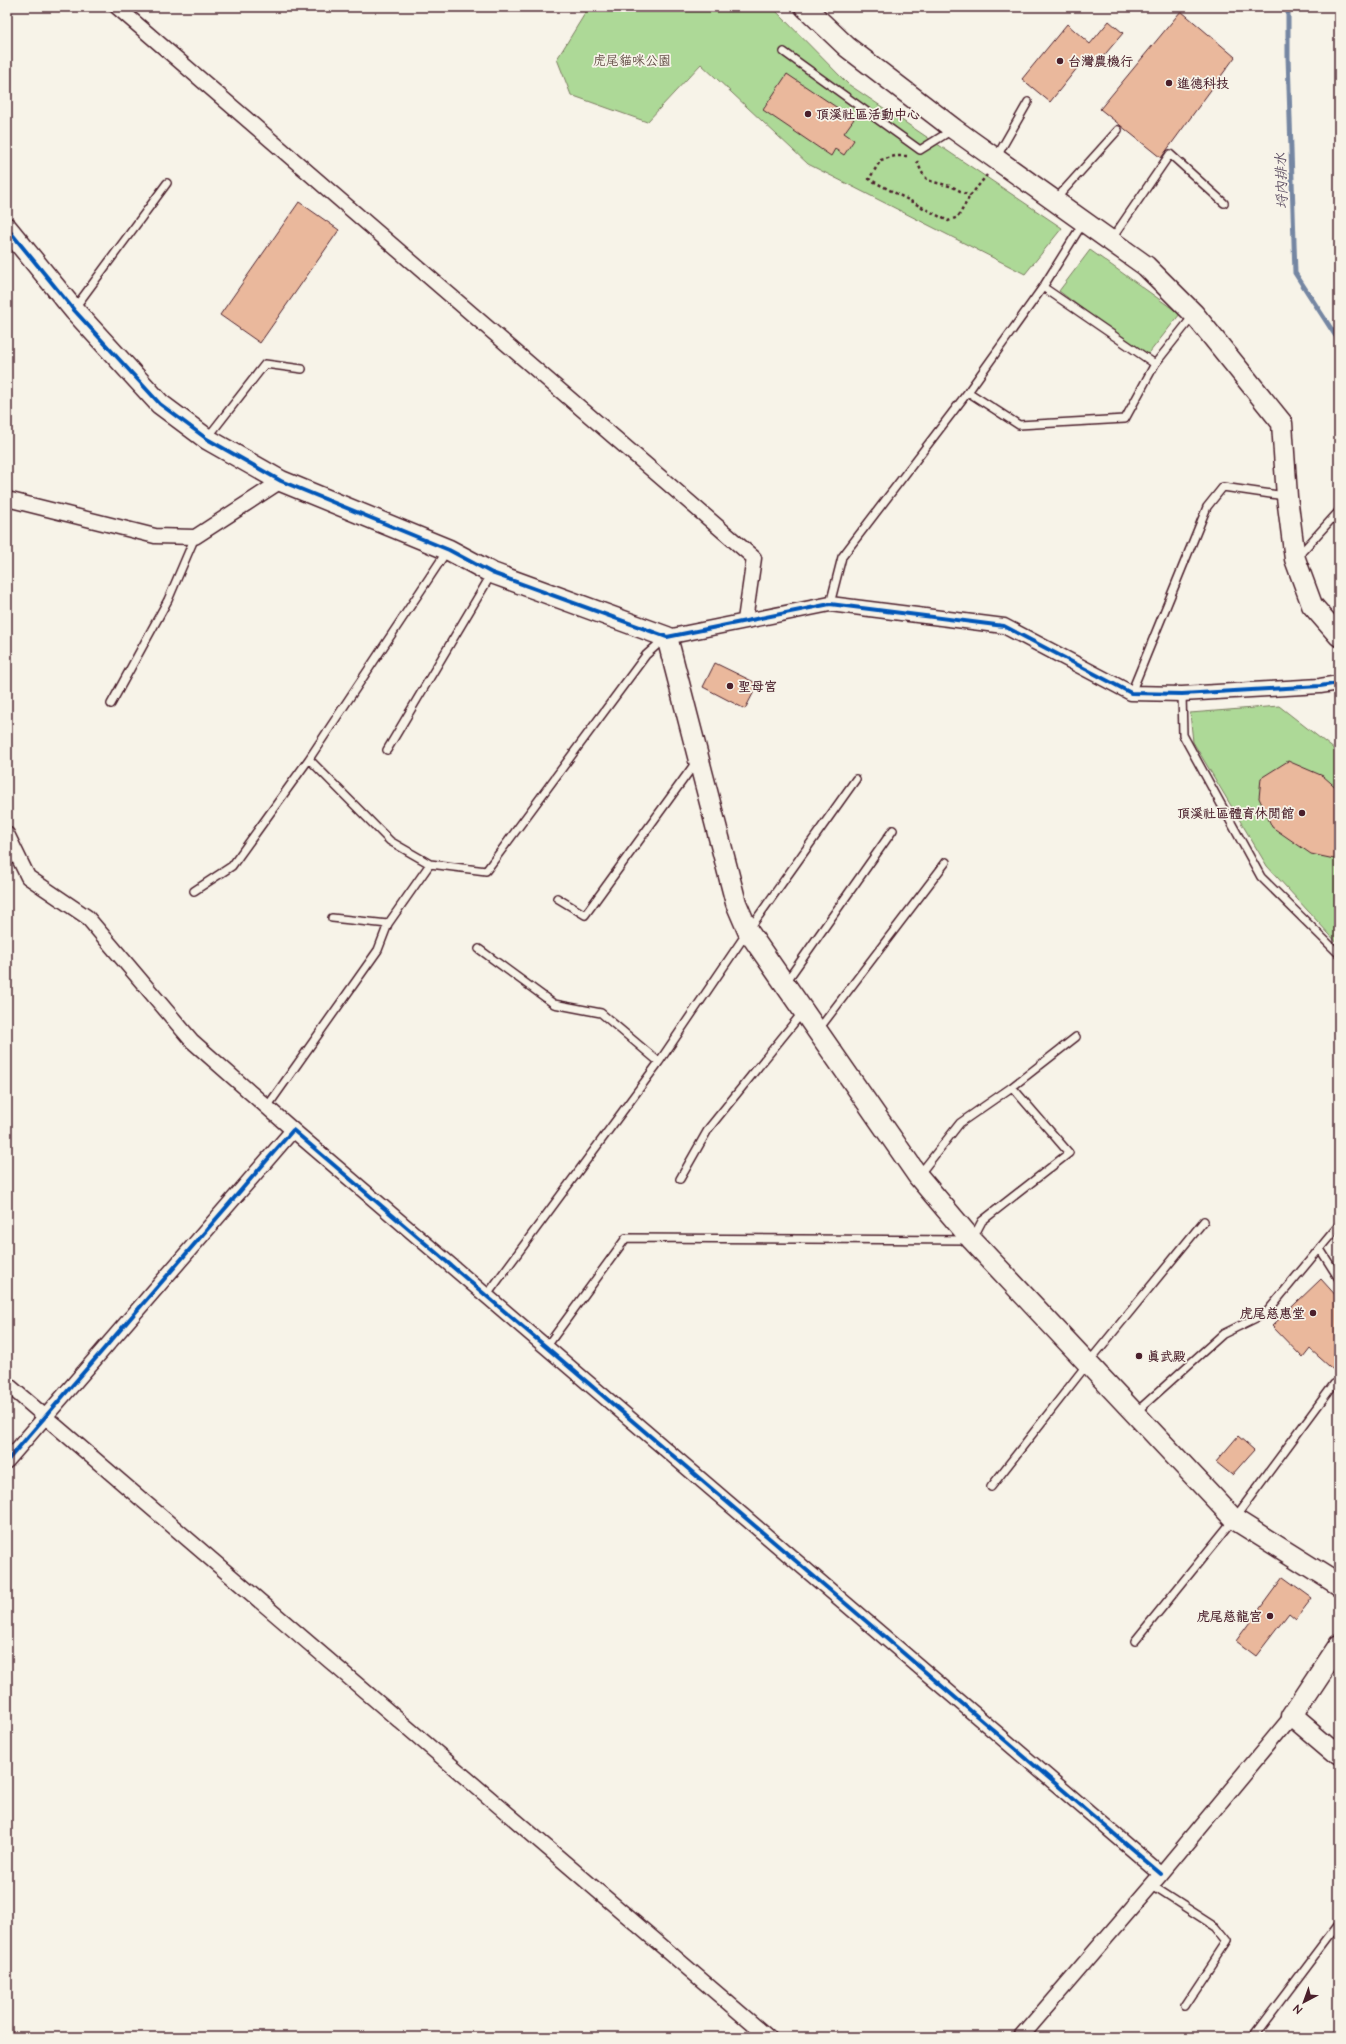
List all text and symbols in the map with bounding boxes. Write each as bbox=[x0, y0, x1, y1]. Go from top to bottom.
park label: 虎尾貓咪公園 bbox=[593, 52, 671, 70]
place label: 台灣農機行 bbox=[1068, 53, 1133, 71]
marker: 台灣農機行 bbox=[1055, 56, 1065, 66]
place label: 進德科技 bbox=[1177, 75, 1229, 93]
marker: 進德科技 bbox=[1164, 78, 1174, 88]
place label: 頂溪社區活動中心 bbox=[816, 106, 920, 124]
marker: 頂溪社區活動中心 bbox=[803, 109, 813, 119]
water label: 埒內排水 bbox=[1271, 152, 1293, 209]
place label: 聖母宮 bbox=[738, 678, 777, 696]
marker: 聖母宮 bbox=[725, 681, 735, 691]
place label: 頂溪社區體育休閒館 bbox=[1177, 805, 1294, 823]
marker: 頂溪社區體育休閒館 bbox=[1297, 808, 1307, 818]
place label: 虎尾慈惠堂 bbox=[1240, 1305, 1305, 1323]
marker: 虎尾慈惠堂 bbox=[1308, 1308, 1318, 1318]
place label: 真武殿 bbox=[1147, 1348, 1186, 1366]
marker: 真武殿 bbox=[1134, 1351, 1144, 1361]
place label: 虎尾慈龍宮 bbox=[1197, 1608, 1262, 1626]
marker: 虎尾慈龍宮 bbox=[1265, 1611, 1275, 1621]
north arrow bbox=[1284, 1982, 1324, 2022]
text: N bbox=[1290, 2001, 1305, 2017]

